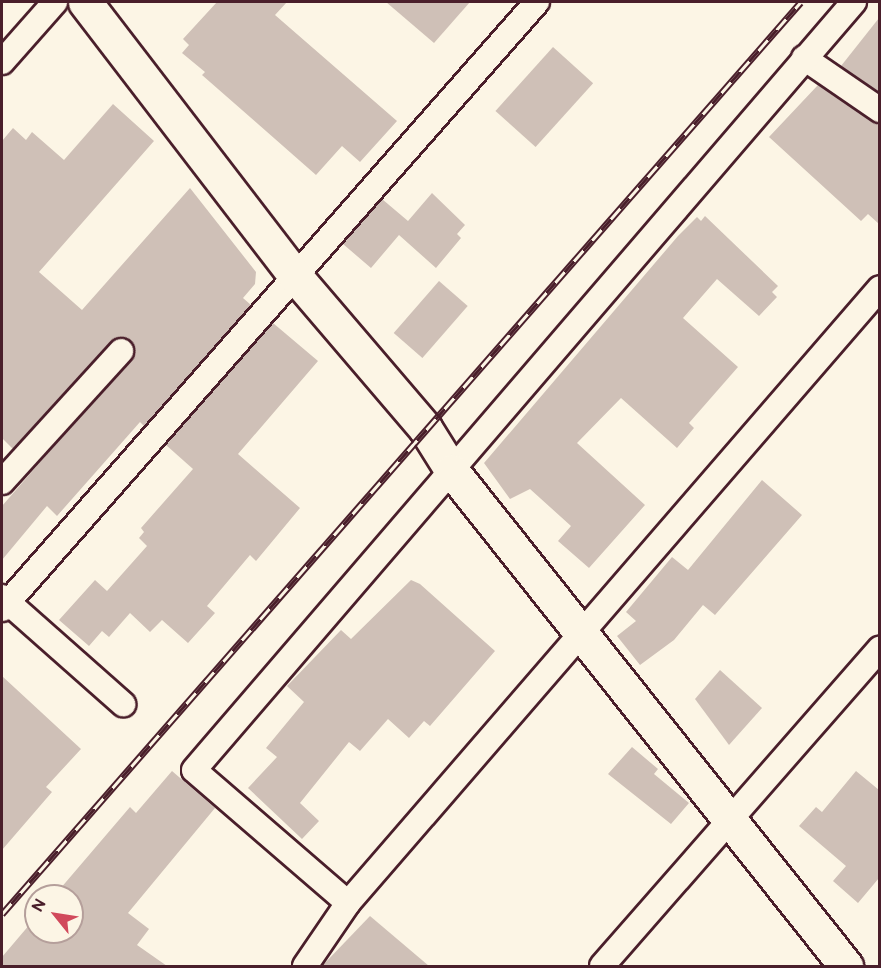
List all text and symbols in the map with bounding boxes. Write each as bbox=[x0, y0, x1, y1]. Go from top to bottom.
north arrow bbox=[24, 884, 84, 944]
text: N bbox=[28, 896, 51, 916]

